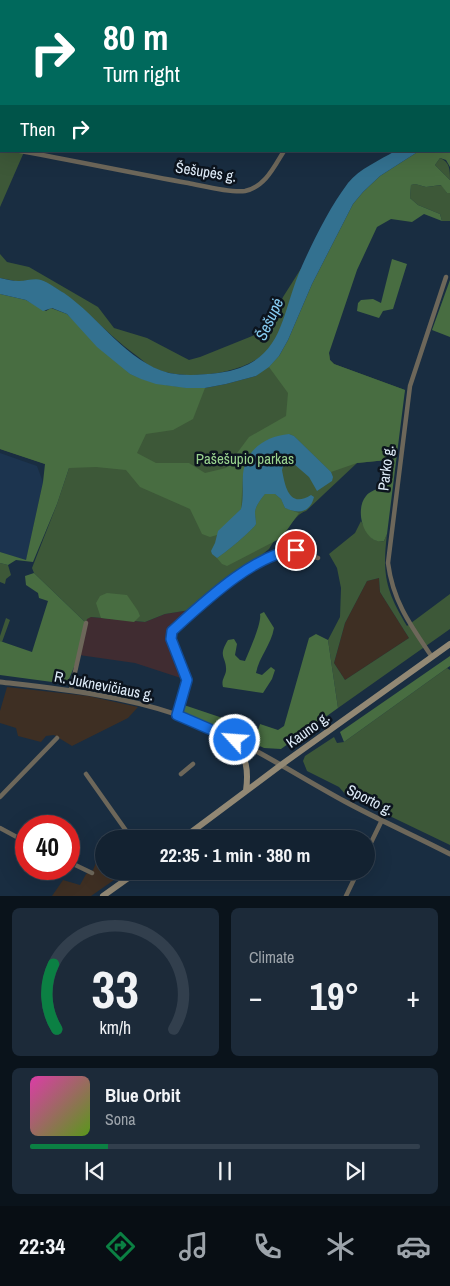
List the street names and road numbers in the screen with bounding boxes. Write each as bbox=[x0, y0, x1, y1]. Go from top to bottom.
street label: Šešupės g. bbox=[174, 156, 238, 187]
street label: Parko g. bbox=[372, 444, 399, 492]
street label: R. Juknevičiaus g. bbox=[52, 666, 156, 705]
street label: Kauno g. bbox=[282, 707, 334, 753]
street label: Sporto g. bbox=[343, 779, 397, 820]

